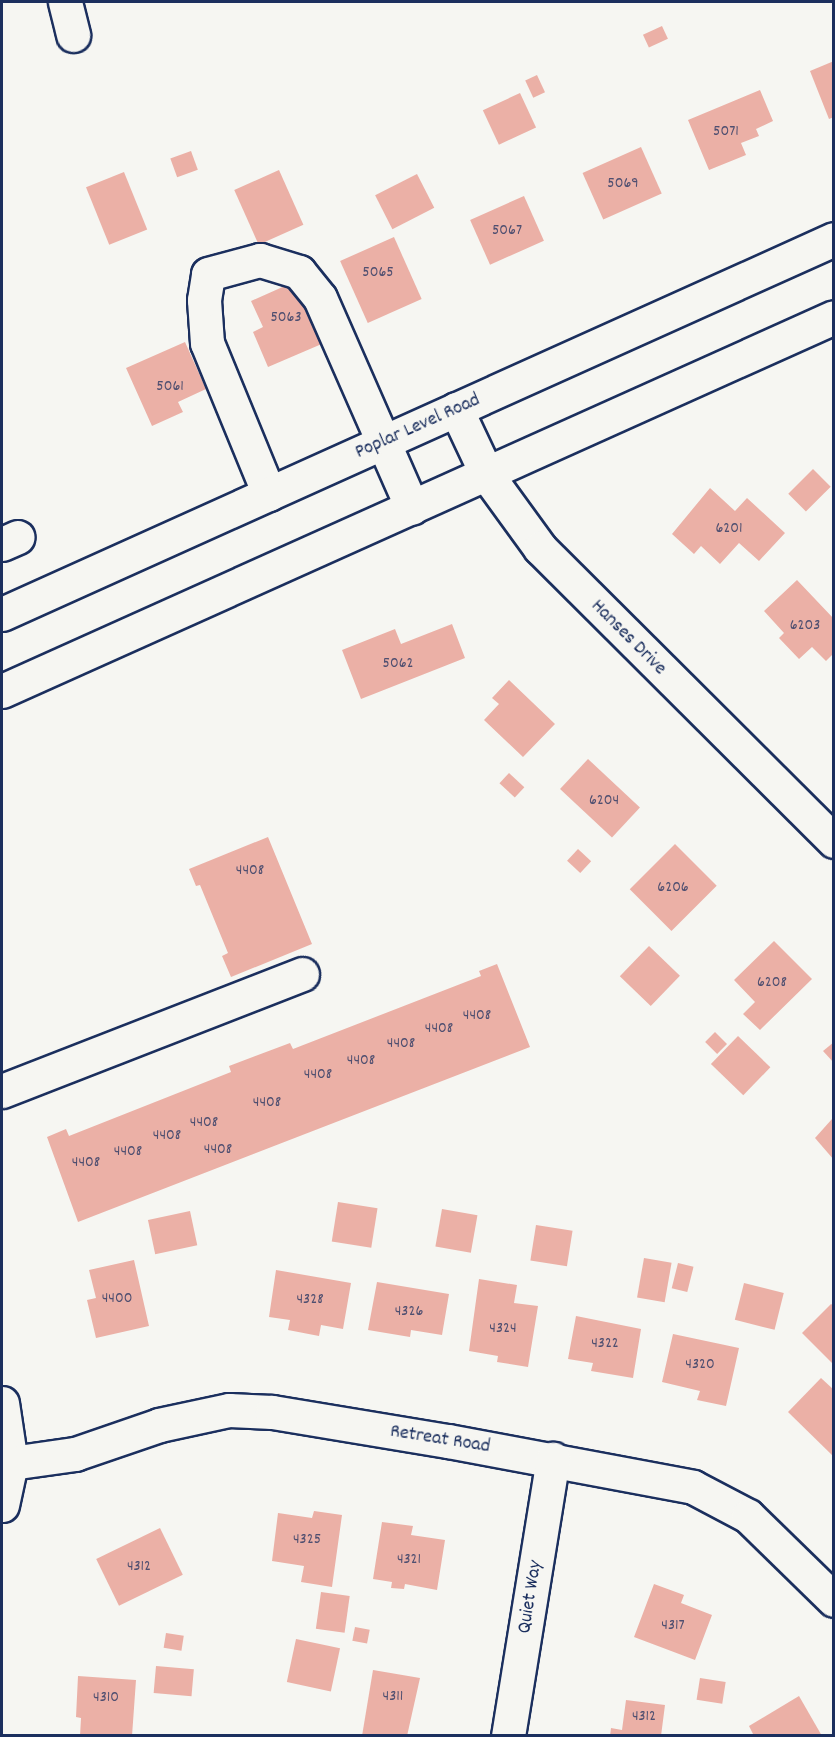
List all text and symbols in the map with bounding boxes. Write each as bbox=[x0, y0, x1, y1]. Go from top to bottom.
house number: 5071 bbox=[713, 122, 739, 142]
house number: 5069 bbox=[607, 174, 639, 194]
house number: 5067 bbox=[492, 221, 522, 241]
house number: 5065 bbox=[362, 263, 394, 283]
house number: 5063 bbox=[270, 308, 302, 328]
house number: 5061 bbox=[156, 377, 184, 397]
street label: Poplar Level Road bbox=[352, 389, 484, 465]
house number: 6201 bbox=[715, 519, 743, 539]
street label: Hanses Drive bbox=[585, 595, 671, 681]
house number: 6203 bbox=[790, 616, 820, 636]
house number: 5062 bbox=[383, 654, 413, 674]
house number: 6204 bbox=[589, 791, 619, 811]
house number: 4408 bbox=[236, 861, 264, 881]
house number: 6206 bbox=[657, 878, 689, 898]
house number: 6208 bbox=[757, 973, 787, 993]
house number: 4408 bbox=[463, 1006, 491, 1026]
house number: 4408 bbox=[425, 1019, 453, 1039]
house number: 4408 bbox=[387, 1034, 415, 1054]
house number: 4408 bbox=[347, 1051, 375, 1071]
house number: 4408 bbox=[304, 1065, 332, 1085]
house number: 4408 bbox=[253, 1093, 281, 1113]
house number: 4408 bbox=[190, 1113, 218, 1133]
house number: 4408 bbox=[153, 1126, 181, 1146]
house number: 4408 bbox=[204, 1140, 232, 1160]
house number: 4408 bbox=[114, 1142, 142, 1162]
house number: 4408 bbox=[72, 1153, 100, 1173]
house number: 4400 bbox=[102, 1289, 132, 1309]
house number: 4328 bbox=[296, 1290, 324, 1310]
house number: 4326 bbox=[395, 1302, 423, 1322]
house number: 4324 bbox=[489, 1319, 517, 1339]
house number: 4322 bbox=[591, 1334, 619, 1354]
house number: 4320 bbox=[685, 1355, 715, 1375]
street label: Retreat Road bbox=[388, 1420, 492, 1460]
house number: 4325 bbox=[293, 1530, 321, 1550]
house number: 4321 bbox=[397, 1550, 421, 1570]
house number: 4312 bbox=[127, 1557, 151, 1577]
street label: Quiet Way bbox=[513, 1559, 549, 1635]
house number: 4317 bbox=[661, 1616, 685, 1636]
house number: 4311 bbox=[383, 1687, 403, 1707]
house number: 4310 bbox=[93, 1688, 119, 1708]
house number: 4312 bbox=[632, 1707, 656, 1727]

